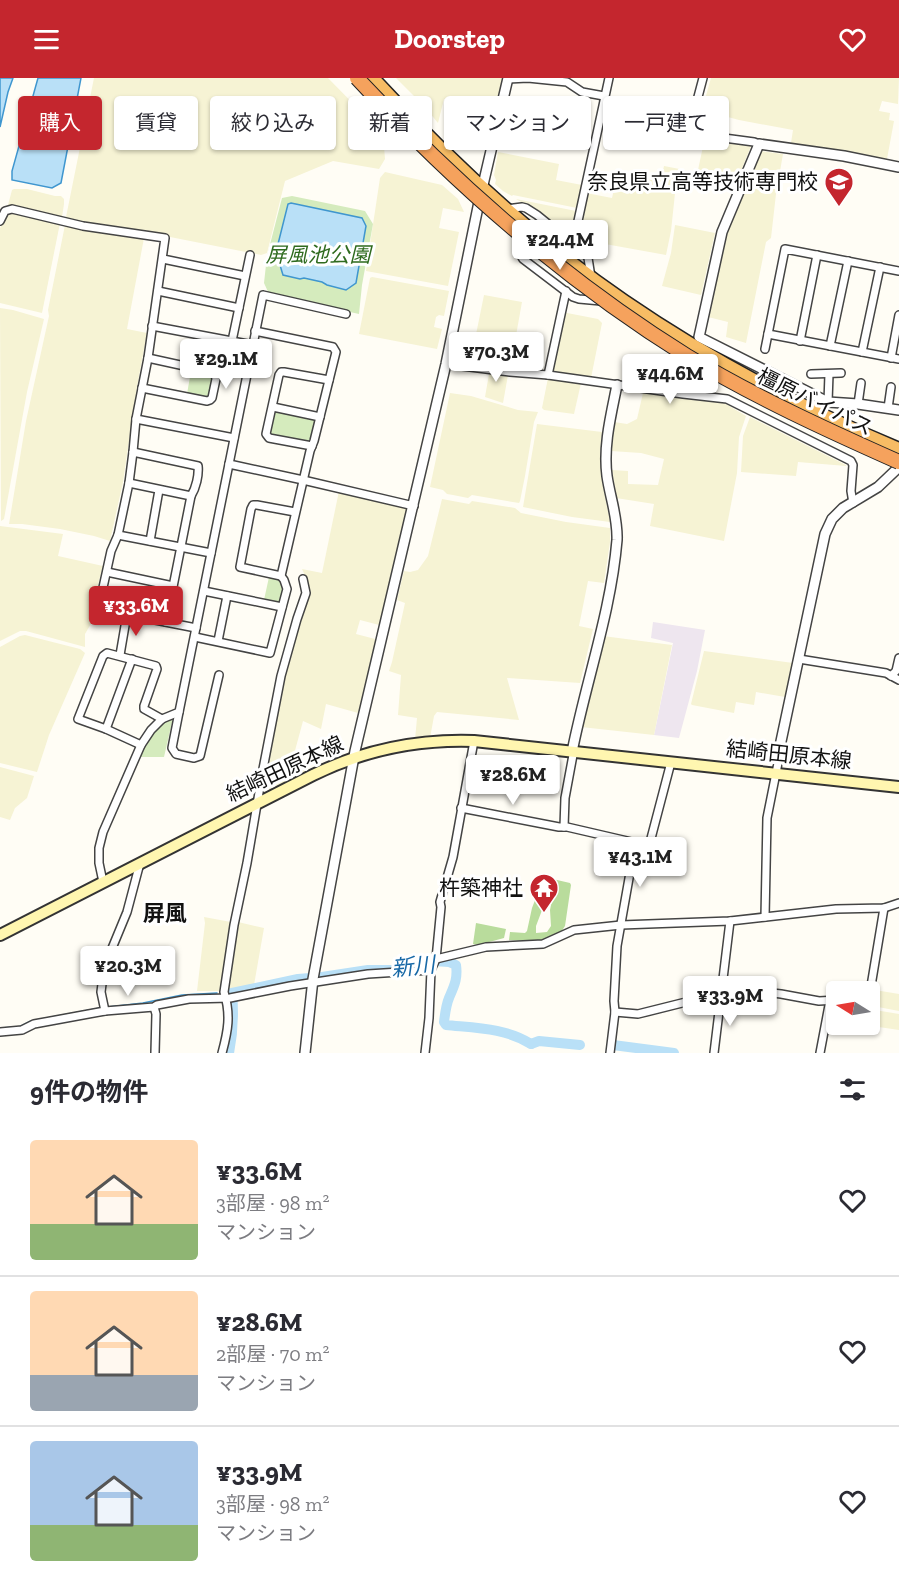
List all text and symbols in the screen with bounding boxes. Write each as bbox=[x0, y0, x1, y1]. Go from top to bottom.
icon: menu bbox=[30, 23, 63, 56]
text: Doorstep bbox=[394, 23, 505, 55]
icon: heart bbox=[836, 23, 869, 56]
chip: 購入 bbox=[18, 96, 102, 150]
chip: 賃貸 bbox=[114, 96, 198, 150]
chip: 絞り込み bbox=[210, 96, 336, 150]
chip: 新着 bbox=[348, 96, 432, 150]
chip: マンション bbox=[444, 96, 591, 150]
chip: 一戸建て bbox=[603, 96, 729, 150]
school or university icon: 奈良県立高等技術専門校 bbox=[823, 166, 855, 208]
place label: 奈良県立高等技術専門校 bbox=[587, 169, 818, 194]
pin: ¥24.4M bbox=[511, 220, 609, 271]
text: ¥24.4M bbox=[526, 227, 594, 251]
park label: 屏風池公園 bbox=[266, 242, 373, 267]
pin: ¥70.3M bbox=[447, 332, 545, 383]
pin: ¥29.1M bbox=[177, 339, 275, 390]
text: ¥70.3M bbox=[463, 339, 529, 363]
text: ¥29.1M bbox=[194, 346, 258, 370]
pin: ¥44.6M bbox=[621, 354, 719, 405]
text: ¥44.6M bbox=[636, 361, 704, 385]
street label: 橿原バイパス bbox=[753, 363, 877, 440]
pin: ¥33.6M bbox=[87, 586, 185, 637]
text: ¥33.6M bbox=[103, 593, 169, 617]
street label: 結崎田原本線 bbox=[222, 731, 347, 807]
street label: 結崎田原本線 bbox=[725, 735, 853, 774]
pin: ¥28.6M bbox=[464, 755, 562, 806]
text: ¥28.6M bbox=[480, 762, 546, 786]
pin: ¥43.1M bbox=[591, 837, 689, 888]
text: ¥43.1M bbox=[608, 844, 672, 868]
temple icon: 杵築神社 bbox=[528, 872, 560, 914]
place label: 杵築神社 bbox=[439, 875, 523, 900]
district label: 屏風 bbox=[143, 900, 187, 927]
pin: ¥20.3M bbox=[79, 946, 177, 997]
water label: 新川 bbox=[390, 951, 438, 982]
text: ¥20.3M bbox=[94, 953, 162, 977]
pin: ¥33.9M bbox=[681, 976, 779, 1027]
north arrow bbox=[826, 981, 880, 1035]
map controls bbox=[826, 981, 880, 1035]
text: ¥33.9M bbox=[697, 983, 763, 1007]
icon: filters bbox=[836, 1073, 869, 1106]
text: 9件の物件 bbox=[30, 1076, 148, 1108]
text: ¥33.6M bbox=[216, 1155, 302, 1187]
icon: home bbox=[78, 1164, 150, 1236]
icon: heart bbox=[836, 1184, 869, 1217]
text: 3部屋 · 98 m² bbox=[216, 1191, 329, 1215]
text: マンション bbox=[216, 1220, 316, 1244]
text: ¥28.6M bbox=[216, 1306, 302, 1338]
icon: home bbox=[78, 1315, 150, 1387]
icon: heart bbox=[836, 1335, 869, 1368]
text: 2部屋 · 70 m² bbox=[216, 1342, 329, 1366]
text: マンション bbox=[216, 1371, 316, 1395]
text: ¥33.9M bbox=[216, 1456, 302, 1488]
icon: home bbox=[78, 1465, 150, 1537]
icon: heart bbox=[836, 1485, 869, 1518]
text: 3部屋 · 98 m² bbox=[216, 1492, 329, 1516]
text: マンション bbox=[216, 1521, 316, 1545]

